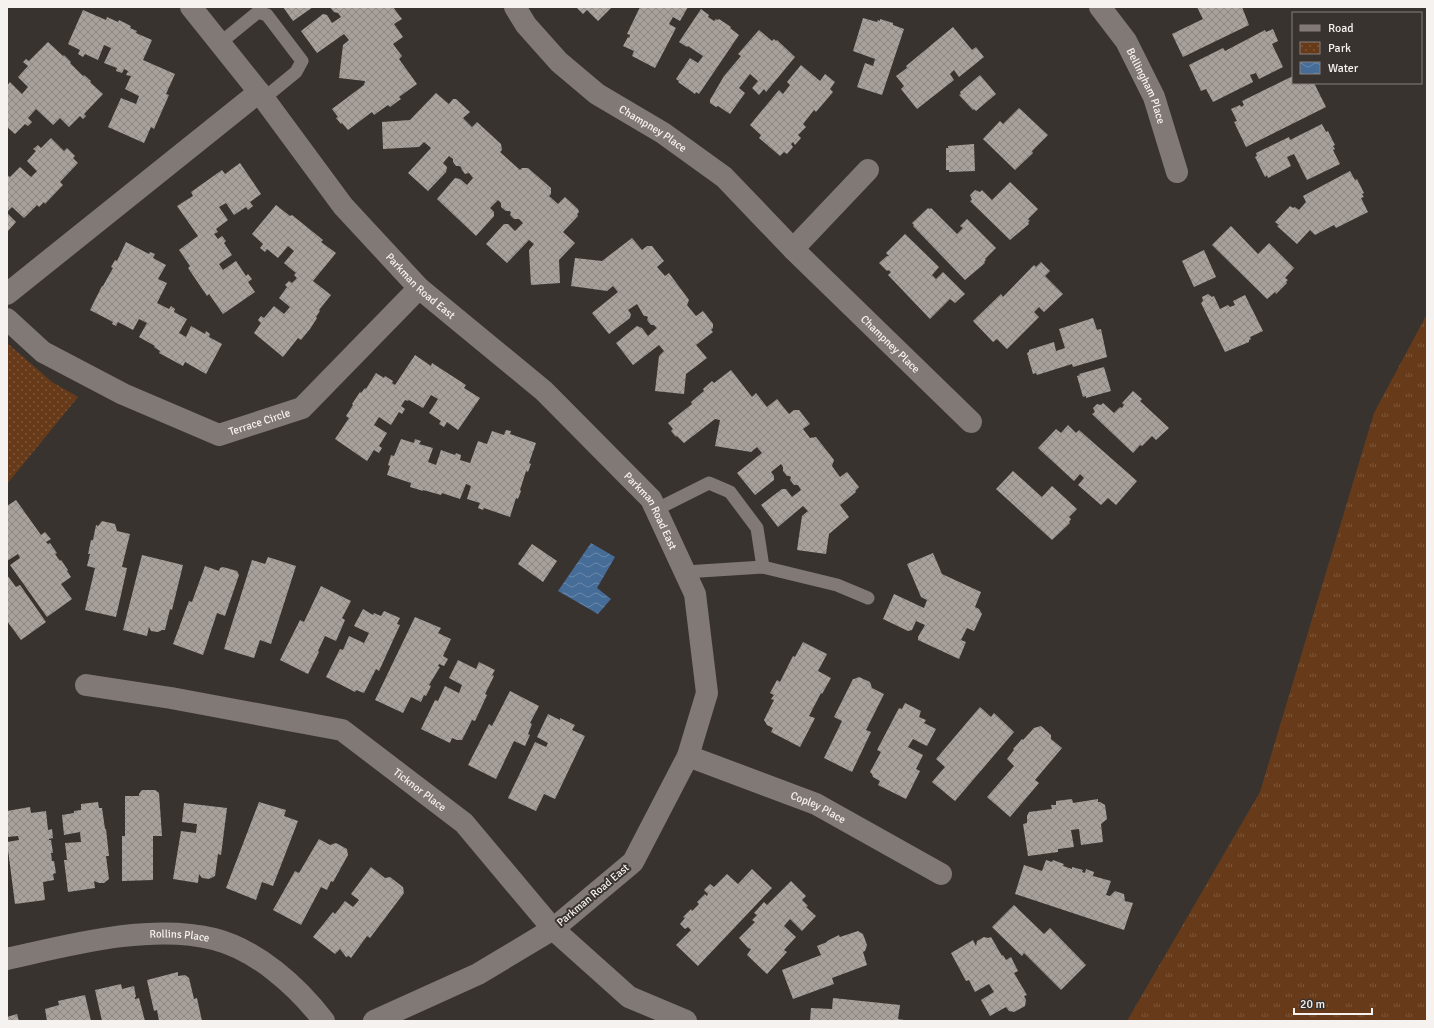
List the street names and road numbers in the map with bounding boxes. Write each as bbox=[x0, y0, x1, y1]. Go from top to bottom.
street label: Bellingham Place bbox=[1124, 46, 1168, 125]
street label: Champney Place bbox=[617, 102, 689, 154]
street label: Parkman Road East bbox=[383, 250, 458, 322]
street label: Champney Place bbox=[858, 312, 923, 375]
street label: Terrace Circle bbox=[227, 406, 292, 438]
street label: Parkman Road East bbox=[621, 469, 680, 552]
street label: Ticknor Place bbox=[391, 765, 449, 814]
street label: Copley Place bbox=[789, 789, 848, 826]
street label: Parkman Road East bbox=[554, 861, 632, 929]
street label: Rollins Place bbox=[149, 927, 211, 944]

